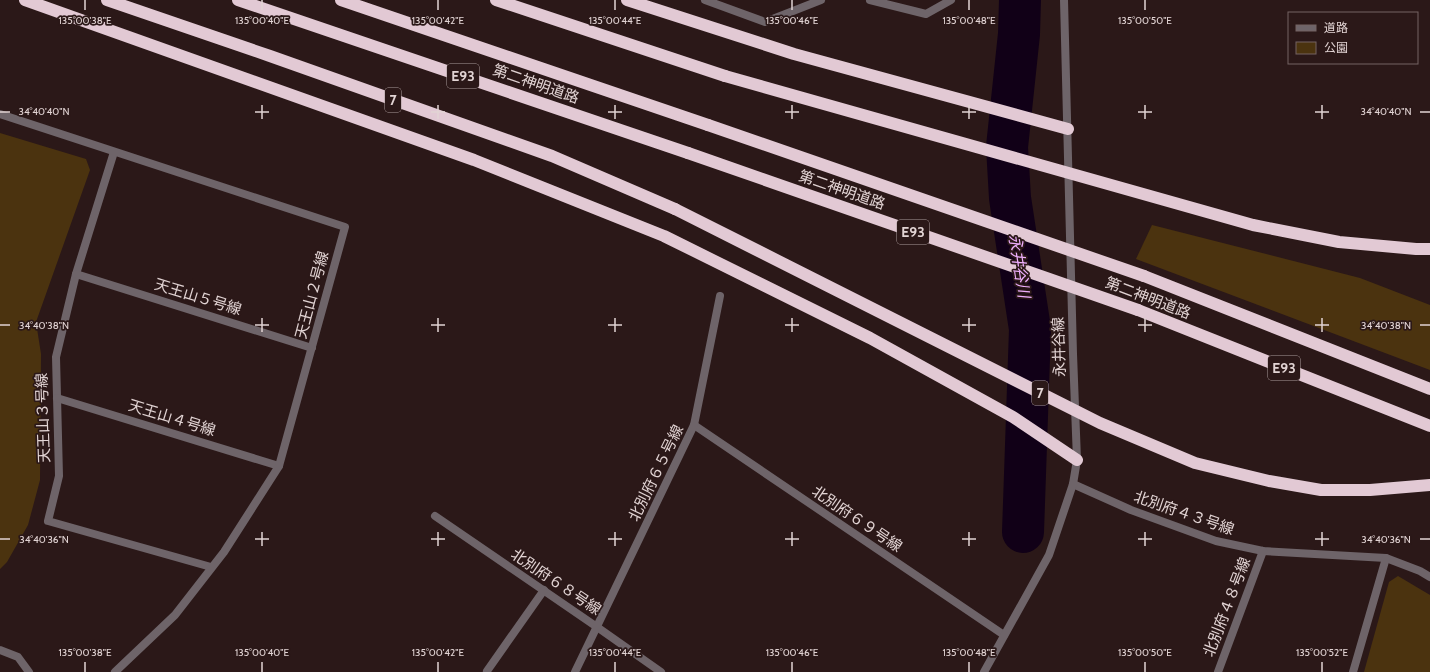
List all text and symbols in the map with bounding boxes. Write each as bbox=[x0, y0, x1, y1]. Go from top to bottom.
legend bbox=[1288, 12, 1418, 64]
text: 135°00'38"E bbox=[59, 14, 112, 27]
text: 135°00'40"E bbox=[235, 14, 289, 27]
text: 135°00'42"E bbox=[412, 14, 465, 27]
text: 135°00'44"E bbox=[589, 14, 642, 27]
text: 135°00'46"E bbox=[766, 14, 819, 27]
text: 135°00'48"E bbox=[942, 14, 996, 27]
text: 135°00'50"E bbox=[1118, 14, 1172, 27]
text: 道路 bbox=[1324, 20, 1348, 35]
text: 公園 bbox=[1324, 40, 1348, 55]
street label: 第二神明道路 bbox=[491, 61, 581, 107]
road number: E93 bbox=[447, 64, 479, 88]
road number: 7 bbox=[385, 88, 401, 112]
text: 34°40'40"N bbox=[18, 105, 70, 118]
text: 34°40'40"N bbox=[1360, 105, 1412, 118]
street label: 第二神明道路 bbox=[797, 167, 887, 213]
road number: E93 bbox=[897, 220, 929, 244]
water label: 永井谷川 bbox=[1005, 233, 1034, 301]
street label: 天王山２号線 bbox=[292, 249, 332, 341]
street label: 第二神明道路 bbox=[1103, 273, 1193, 323]
street label: 天王山５号線 bbox=[152, 275, 244, 319]
street label: 永井谷線 bbox=[1049, 317, 1069, 377]
text: 34°40'38"N bbox=[19, 319, 69, 332]
text: 34°40'38"N bbox=[1361, 319, 1411, 332]
road number: E93 bbox=[1268, 356, 1300, 380]
street label: 天王山３号線 bbox=[32, 373, 54, 463]
road number: 7 bbox=[1032, 381, 1048, 405]
street label: 天王山４号線 bbox=[126, 396, 218, 440]
street label: 北別府６５号線 bbox=[625, 422, 687, 524]
street label: 北別府６９号線 bbox=[808, 482, 906, 556]
street label: 北別府４３号線 bbox=[1131, 487, 1237, 539]
text: 34°40'36"N bbox=[19, 533, 69, 546]
text: 34°40'36"N bbox=[1361, 533, 1411, 546]
street label: 北別府６８号線 bbox=[507, 545, 605, 619]
street label: 北別府４８号線 bbox=[1200, 555, 1254, 659]
text: 135°00'38"E bbox=[59, 646, 112, 659]
text: 135°00'40"E bbox=[235, 646, 289, 659]
text: 135°00'42"E bbox=[412, 646, 465, 659]
text: 135°00'44"E bbox=[589, 646, 642, 659]
text: 135°00'46"E bbox=[766, 646, 819, 659]
text: 135°00'48"E bbox=[942, 646, 996, 659]
text: 135°00'50"E bbox=[1118, 646, 1172, 659]
text: 135°00'52"E bbox=[1296, 646, 1348, 659]

